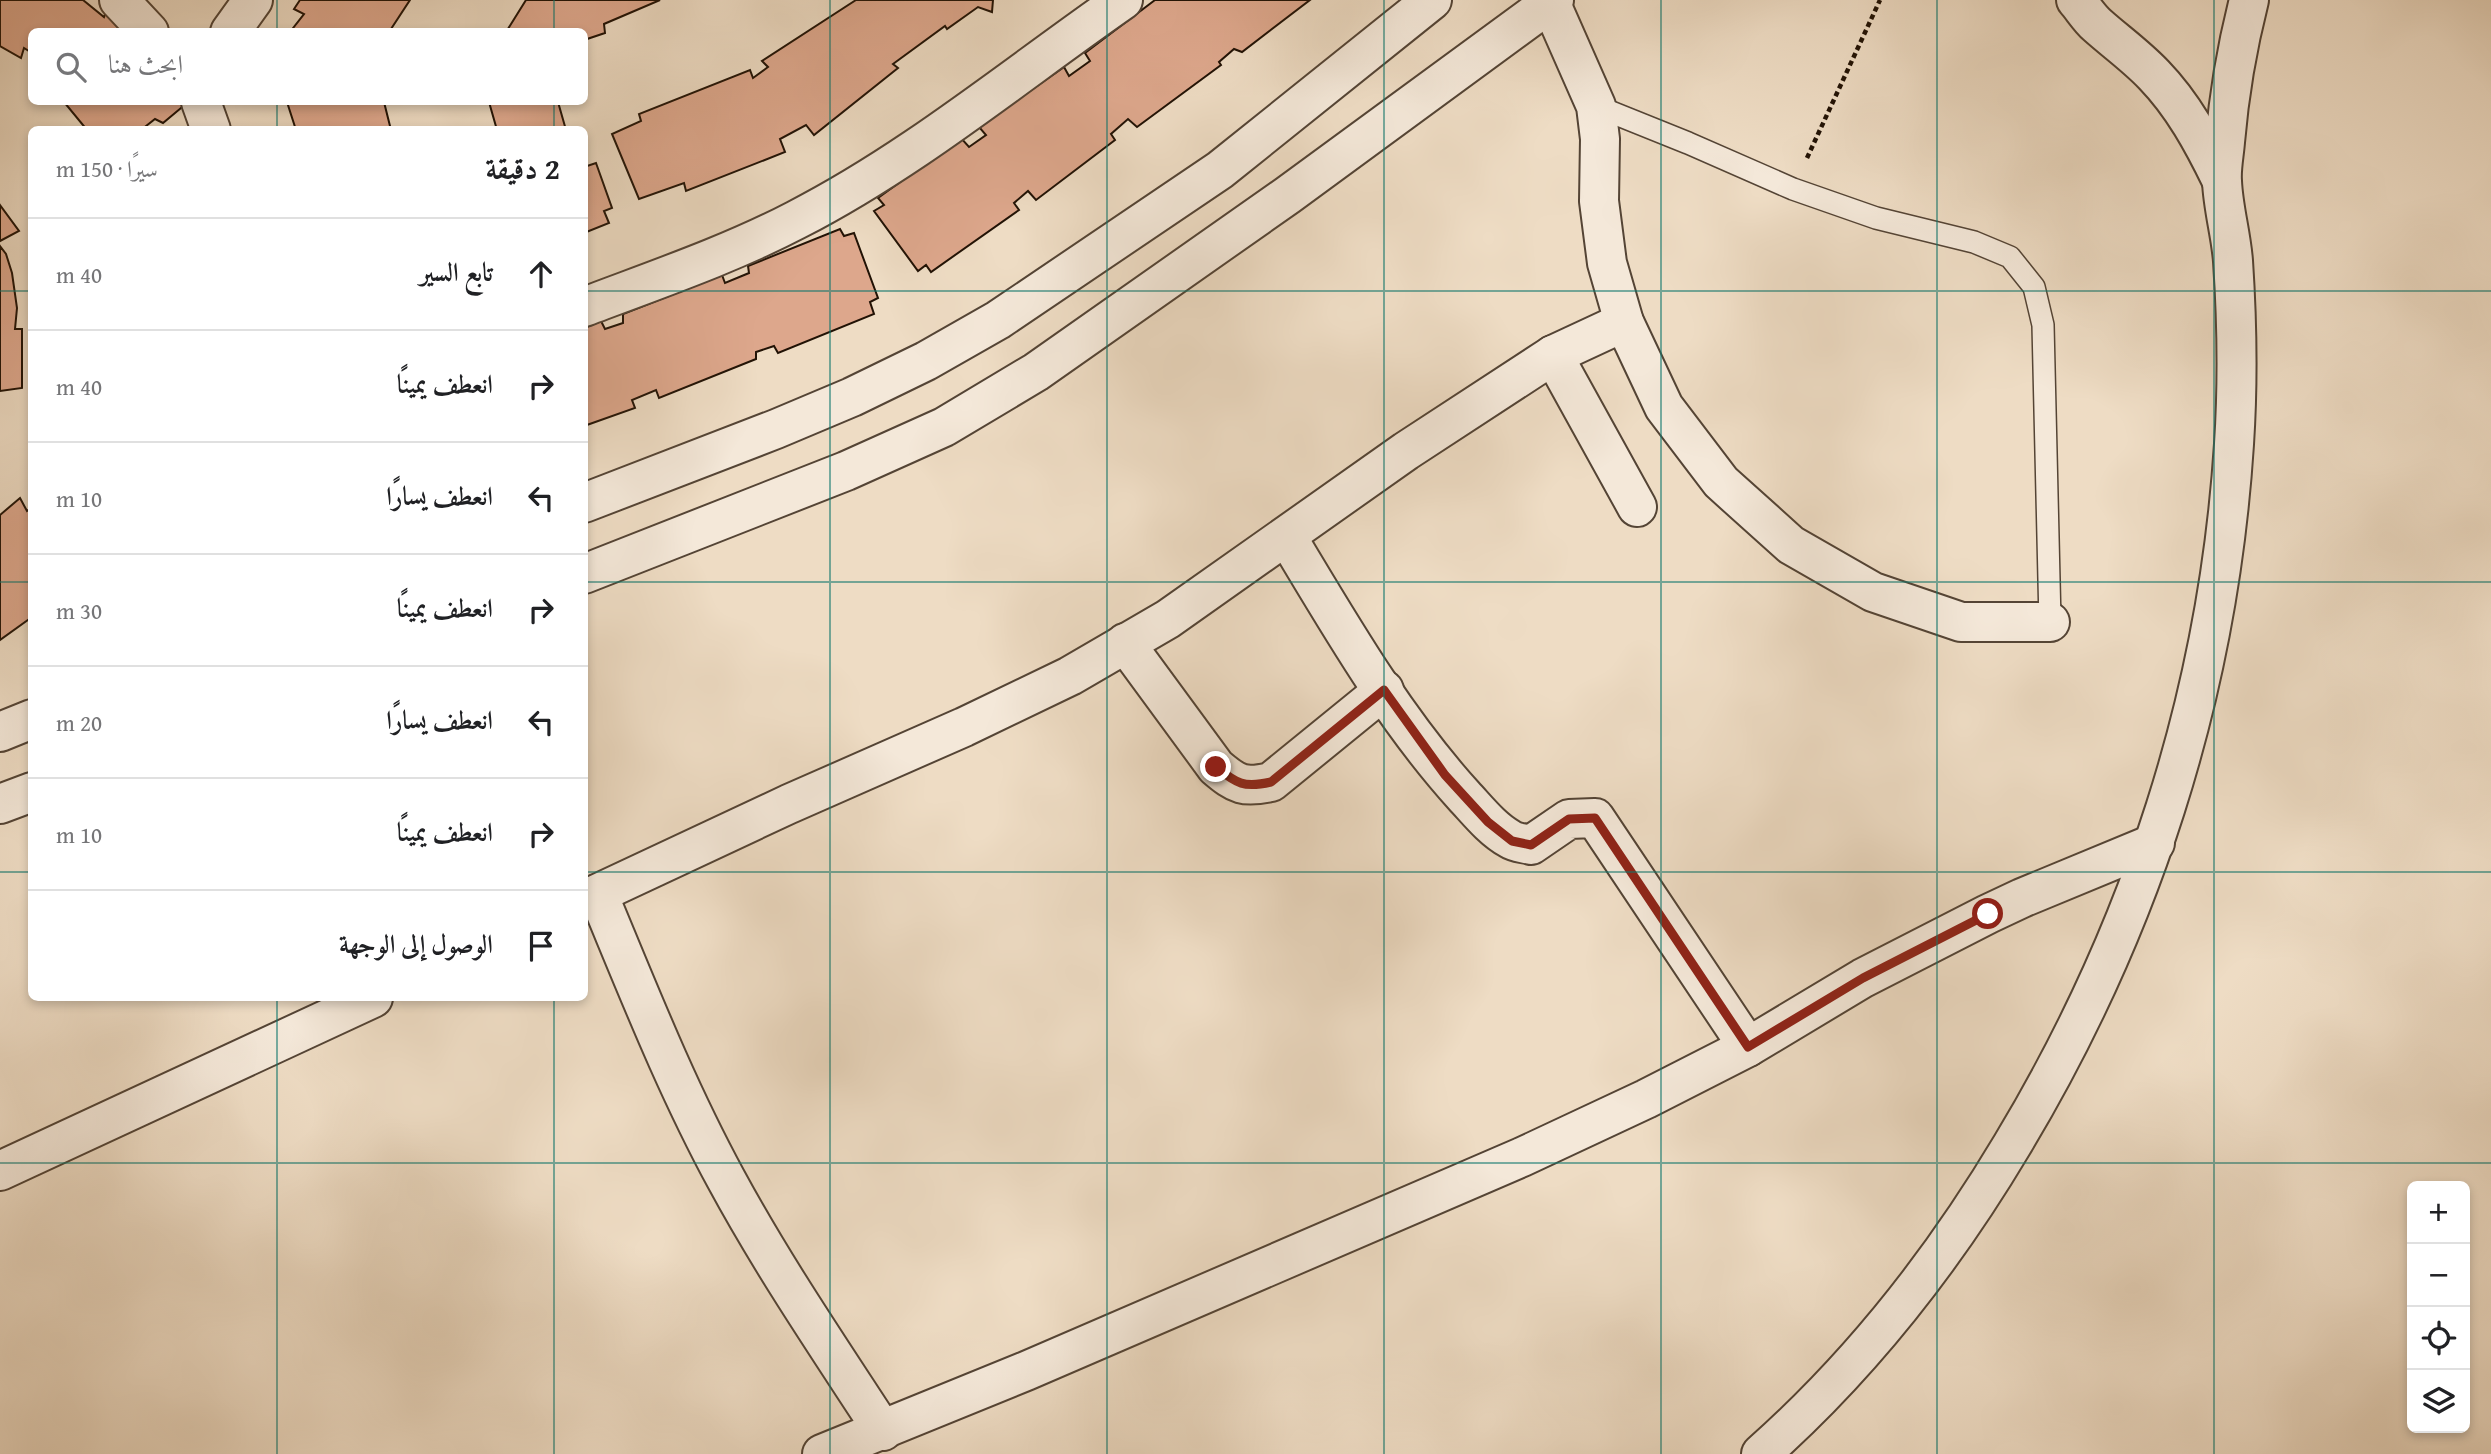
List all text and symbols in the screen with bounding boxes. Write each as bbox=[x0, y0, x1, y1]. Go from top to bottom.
search box bbox=[28, 28, 588, 105]
text: ابحث هنا bbox=[108, 44, 183, 83]
icon: search bbox=[52, 48, 90, 86]
text: 2 دقيقة bbox=[485, 146, 560, 190]
text: سيرًا · 150 m bbox=[56, 152, 158, 185]
text: تابع السير bbox=[419, 252, 493, 291]
icon: ahead bbox=[522, 255, 560, 293]
text: 40 m bbox=[56, 258, 102, 291]
text: انعطف يمينًا bbox=[397, 364, 493, 403]
icon: right bbox=[522, 367, 560, 405]
text: 40 m bbox=[56, 370, 102, 403]
text: انعطف يسارًا bbox=[386, 476, 493, 515]
icon: left bbox=[522, 479, 560, 517]
text: 10 m bbox=[56, 482, 102, 515]
text: انعطف يمينًا bbox=[397, 588, 493, 627]
icon: right bbox=[522, 591, 560, 629]
text: 30 m bbox=[56, 594, 102, 627]
text: انعطف يسارًا bbox=[386, 700, 493, 739]
icon: left bbox=[522, 703, 560, 741]
text: 20 m bbox=[56, 706, 102, 739]
route end bbox=[1200, 751, 1231, 782]
text: انعطف يمينًا bbox=[397, 812, 493, 851]
icon: right bbox=[522, 815, 560, 853]
text: 10 m bbox=[56, 818, 102, 851]
route start bbox=[1972, 898, 2003, 929]
text: الوصول إلى الوجهة bbox=[339, 924, 493, 963]
icon: arrive bbox=[522, 927, 560, 965]
map controls bbox=[2407, 1181, 2470, 1433]
button: + bbox=[2407, 1181, 2470, 1244]
button: − bbox=[2407, 1244, 2470, 1307]
button: locate bbox=[2407, 1307, 2470, 1370]
button: layers bbox=[2407, 1370, 2470, 1433]

